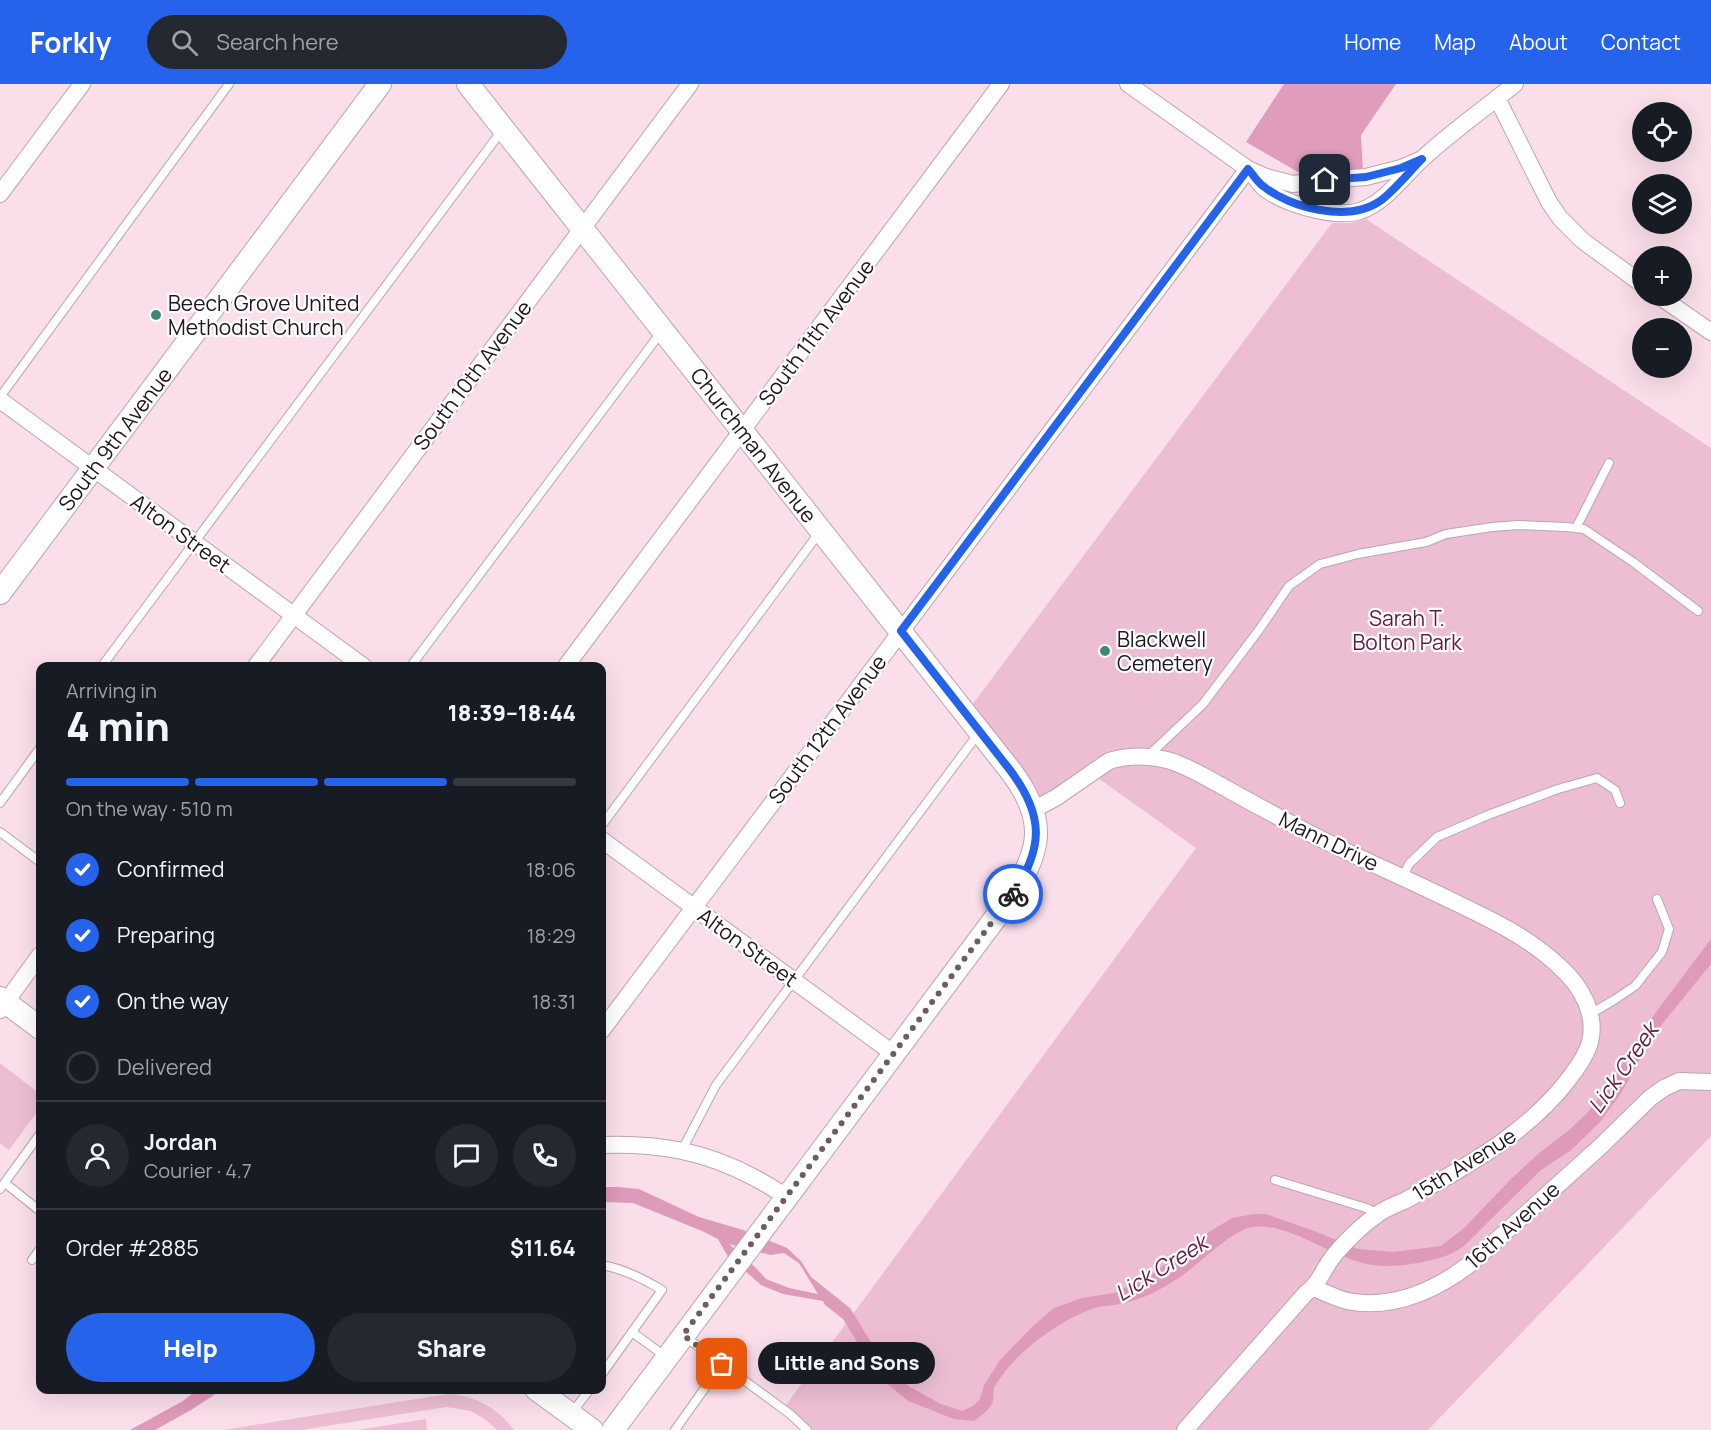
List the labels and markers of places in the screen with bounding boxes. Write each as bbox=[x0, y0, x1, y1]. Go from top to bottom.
pin bbox=[1299, 154, 1350, 205]
place label: Beech Grove United Methodist Church bbox=[168, 289, 359, 341]
marker: Beech Grove United Methodist Church bbox=[149, 308, 163, 322]
place label: Blackwell Cemetery bbox=[1117, 625, 1213, 677]
marker: Blackwell Cemetery bbox=[1098, 644, 1112, 658]
pin bbox=[696, 1338, 747, 1389]
callout: Little and Sons bbox=[758, 1343, 935, 1385]

